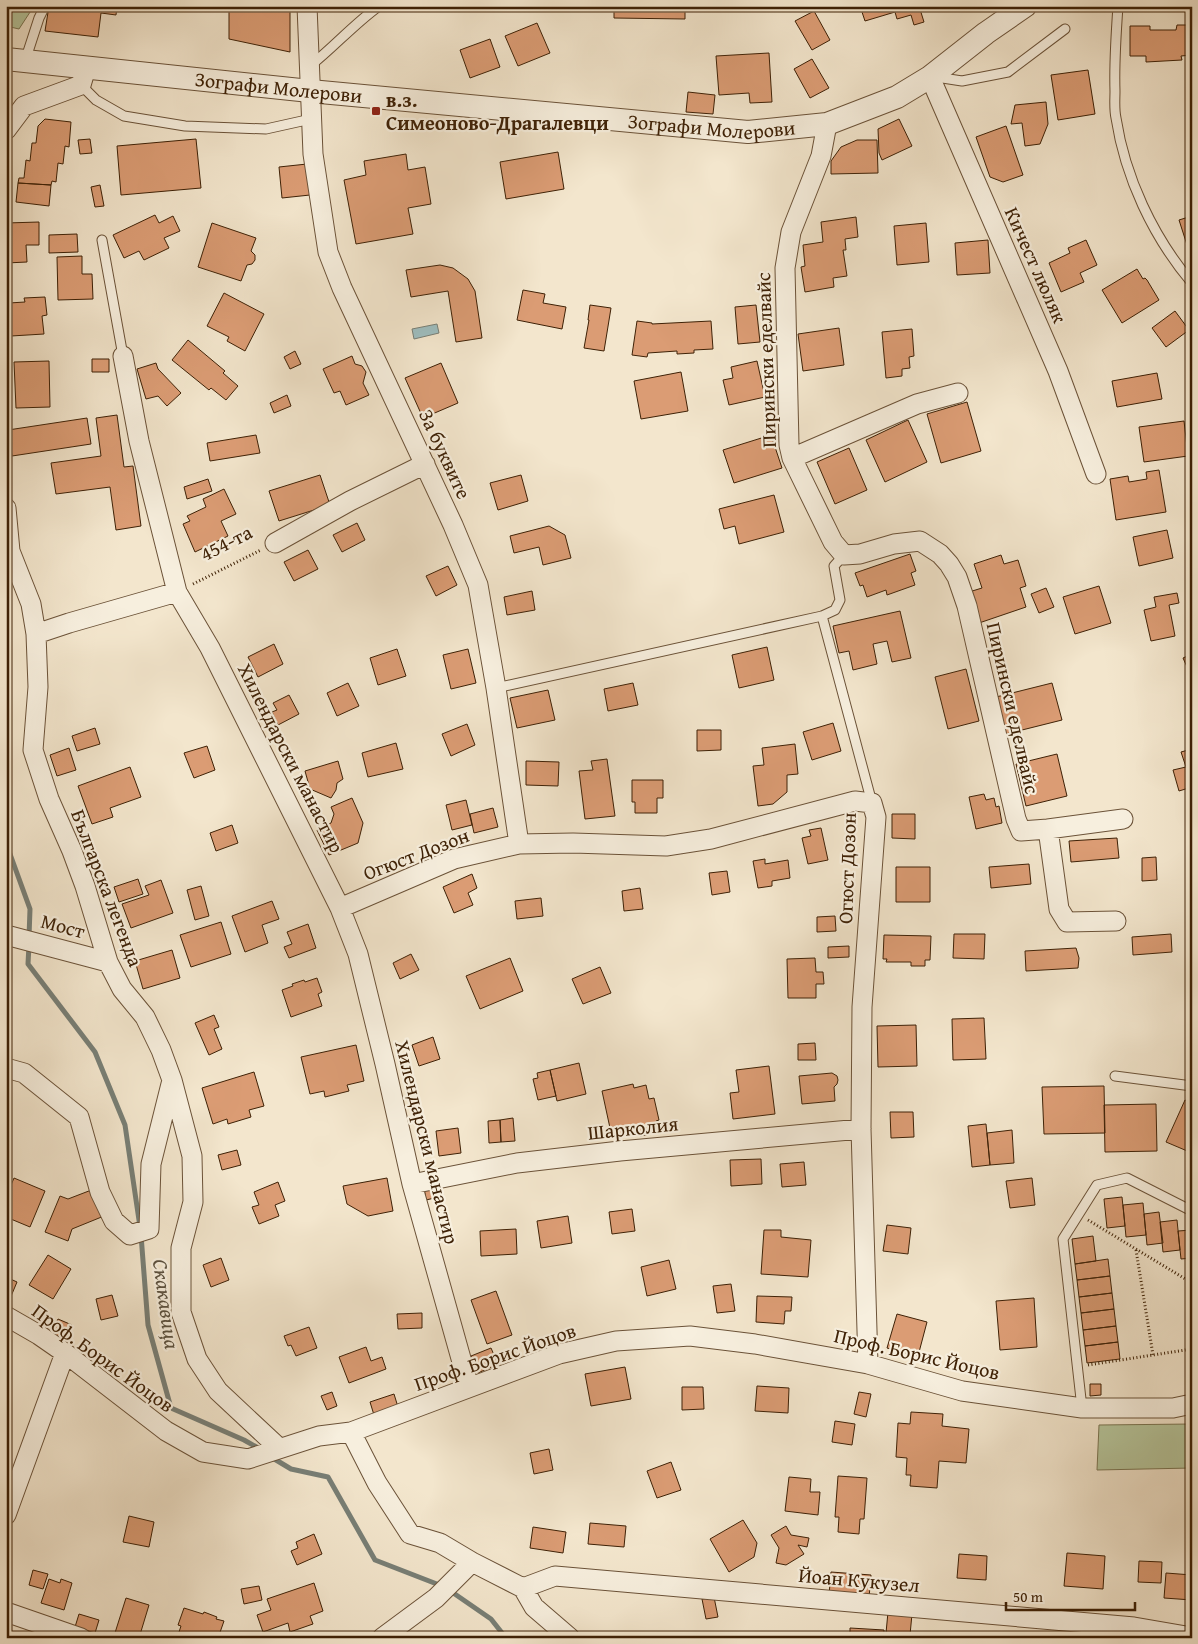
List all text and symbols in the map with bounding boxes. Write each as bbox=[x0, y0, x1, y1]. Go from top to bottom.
street label: Зографи Молерови bbox=[193, 64, 364, 110]
place label: в.з. Симеоново-Драгалевци bbox=[386, 85, 609, 137]
marker: в.з. Симеоново-Драгалевци bbox=[370, 105, 382, 117]
street label: Зографи Молерови bbox=[627, 106, 797, 146]
street label: Кичест люляк bbox=[998, 202, 1075, 328]
street label: Пирински еделвайс bbox=[748, 272, 783, 448]
street label: За буквите bbox=[412, 404, 479, 503]
street label: 454-та bbox=[195, 517, 257, 568]
street label: Пирински еделвайс bbox=[980, 619, 1047, 797]
street label: Хилендарски манастир bbox=[231, 658, 352, 858]
street label: Българска легенда bbox=[64, 805, 151, 971]
street label: Огюст Дозон bbox=[830, 811, 863, 924]
street label: Огюст Дозон bbox=[359, 820, 473, 887]
street label: Мост bbox=[38, 906, 89, 945]
street label: Хилендарски манастир bbox=[388, 1037, 467, 1247]
street label: Шарколия bbox=[586, 1108, 680, 1147]
water label: Скакавица bbox=[145, 1257, 188, 1351]
street label: Проф. Борис Йоцов bbox=[26, 1296, 180, 1419]
street label: Проф. Борис Йоцов bbox=[410, 1315, 579, 1398]
street label: Проф. Борис Йоцов bbox=[831, 1320, 1003, 1387]
street label: Йоан Кукузел bbox=[797, 1560, 921, 1599]
scale bar bbox=[1006, 1579, 1134, 1611]
text: 50 m bbox=[1013, 1586, 1044, 1607]

